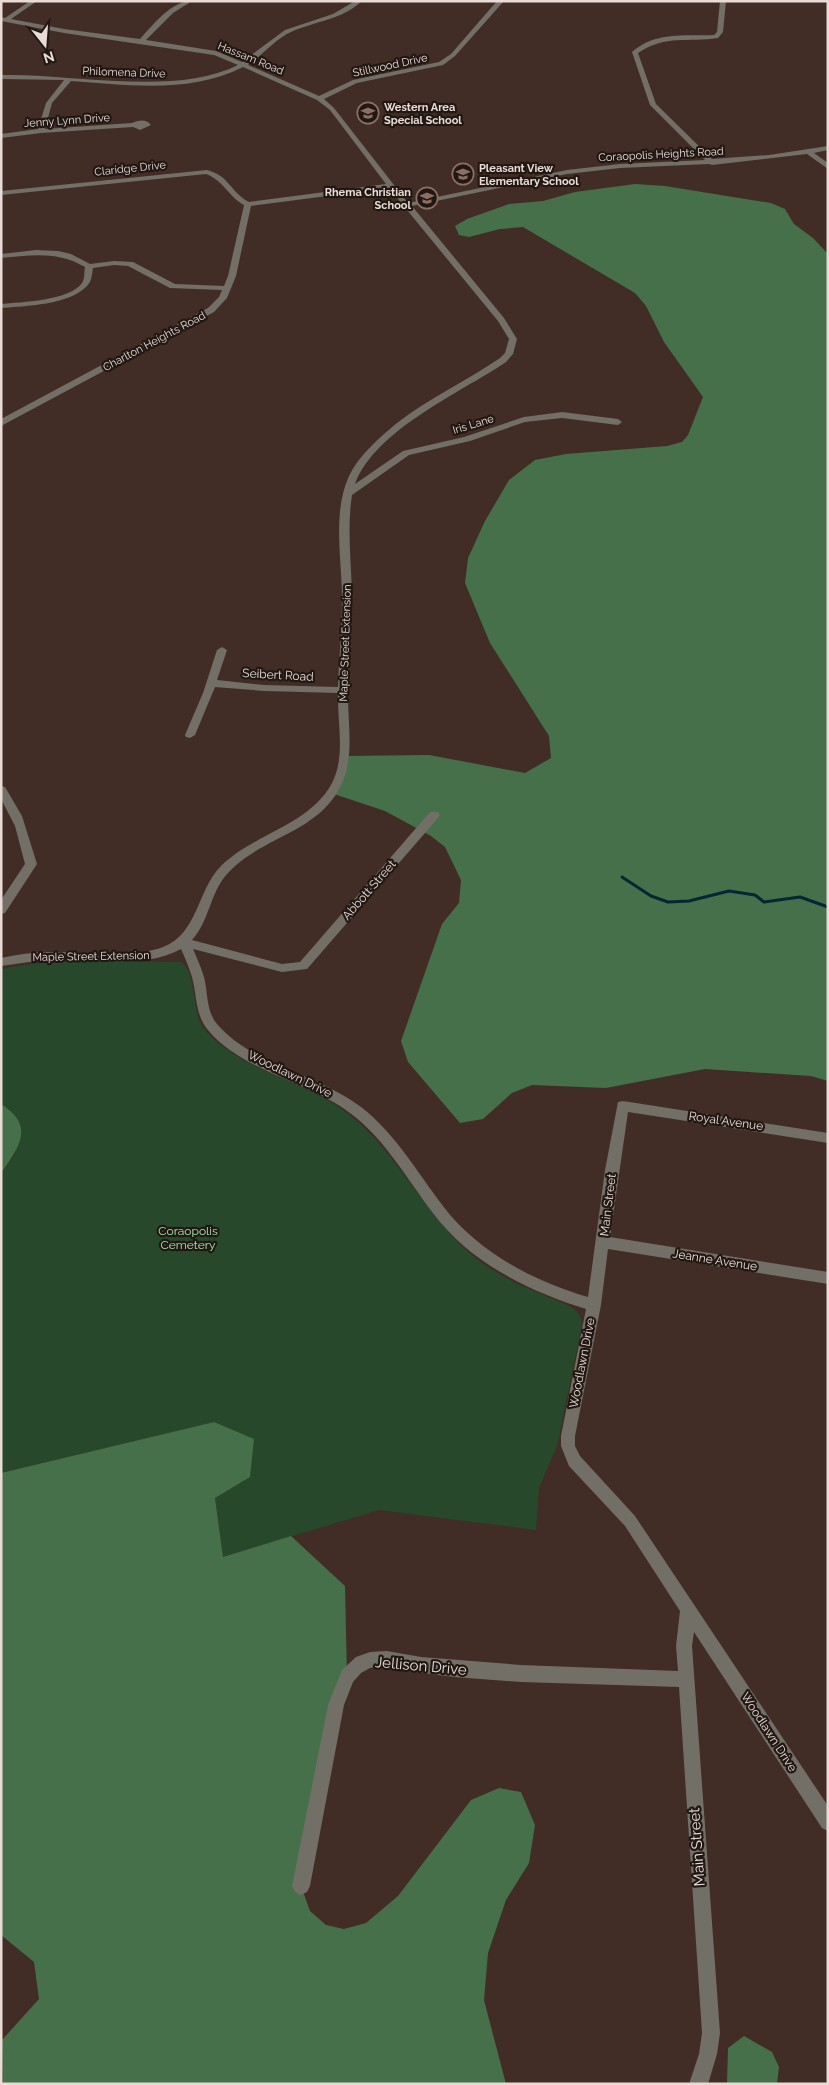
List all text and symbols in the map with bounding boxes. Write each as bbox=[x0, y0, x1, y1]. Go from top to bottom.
north arrow bbox=[20, 20, 70, 70]
street label: Hassam Road bbox=[216, 39, 286, 78]
text: N bbox=[41, 48, 56, 67]
street label: Stillwood Drive bbox=[351, 51, 429, 80]
street label: Philomena Drive bbox=[82, 65, 166, 80]
school or university icon: Western Area Special School bbox=[356, 101, 380, 125]
place label: Western Area Special School bbox=[384, 101, 462, 127]
street label: Jenny Lynn Drive bbox=[24, 111, 111, 130]
street label: Coraopolis Heights Road bbox=[598, 145, 724, 164]
street label: Claridge Drive bbox=[94, 158, 167, 179]
school or university icon: Pleasant View Elementary School bbox=[451, 162, 475, 186]
place label: Pleasant View Elementary School bbox=[479, 162, 579, 188]
place label: Rhema Christian School bbox=[325, 186, 412, 212]
school or university icon: Rhema Christian School bbox=[415, 186, 439, 210]
street label: Charlton Heights Road bbox=[101, 309, 208, 374]
street label: Iris Lane bbox=[451, 412, 496, 437]
street label: Maple Street Extension bbox=[337, 584, 354, 702]
street label: Seibert Road bbox=[242, 666, 314, 684]
street label: Abbott Street bbox=[339, 857, 399, 923]
street label: Maple Street Extension bbox=[32, 949, 150, 964]
street label: Woodlawn Drive bbox=[246, 1048, 334, 1100]
street label: Royal Avenue bbox=[688, 1109, 764, 1133]
street label: Main Street bbox=[597, 1173, 619, 1237]
park label: Coraopolis Cemetery bbox=[158, 1224, 218, 1252]
street label: Jeanne Avenue bbox=[672, 1246, 758, 1274]
street label: Woodlawn Drive bbox=[566, 1317, 598, 1409]
street label: Jellison Drive bbox=[374, 1653, 468, 1679]
street label: Woodlawn Drive bbox=[738, 1690, 800, 1774]
street label: Main Street bbox=[685, 1807, 709, 1887]

